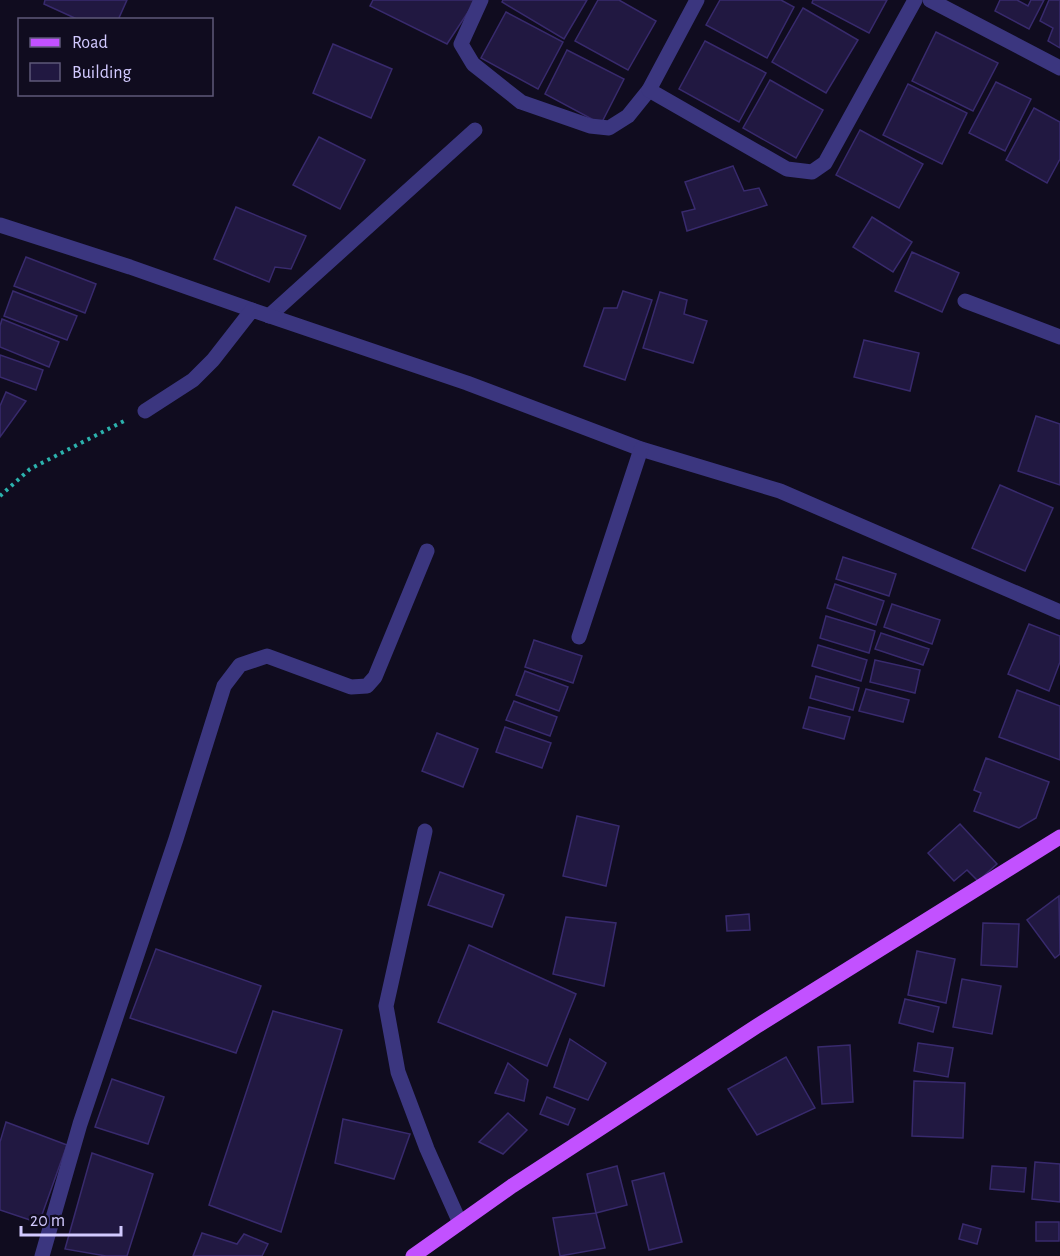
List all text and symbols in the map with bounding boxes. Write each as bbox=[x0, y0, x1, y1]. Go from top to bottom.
legend bbox=[18, 18, 213, 96]
text: Road bbox=[72, 34, 108, 52]
text: Building bbox=[72, 64, 132, 82]
scale bar bbox=[21, 1199, 122, 1237]
text: 20 m bbox=[30, 1212, 65, 1230]

